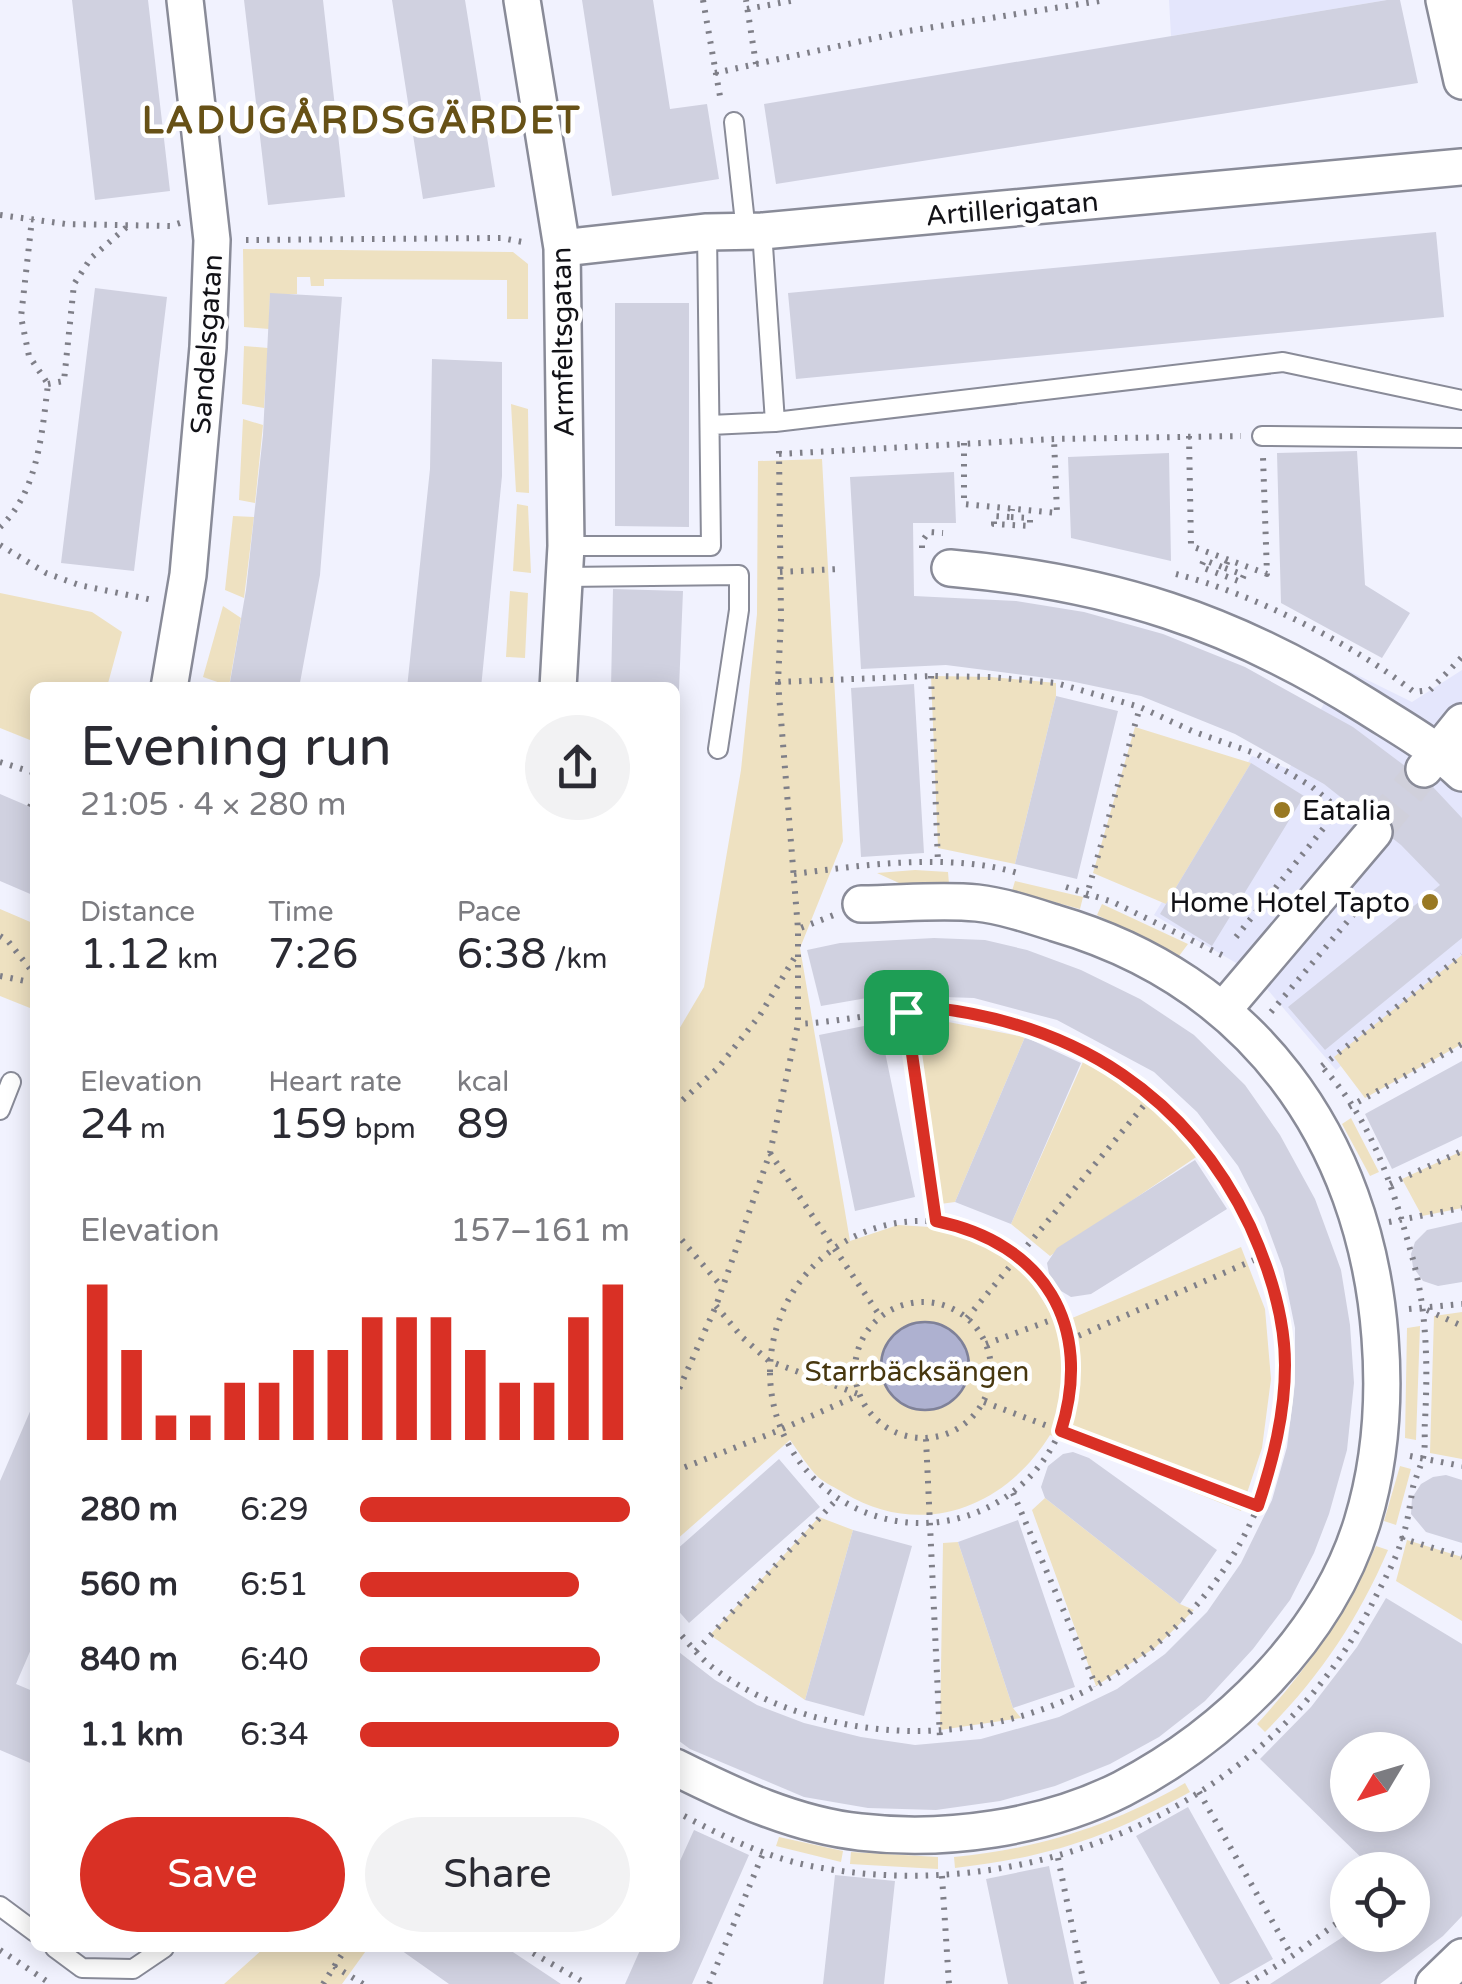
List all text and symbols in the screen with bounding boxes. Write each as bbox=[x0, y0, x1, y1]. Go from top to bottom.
district label: LADUGÅRDSGÄRDET bbox=[142, 97, 582, 144]
street label: Artillerigatan bbox=[924, 185, 1100, 233]
street label: Armfeltsgatan bbox=[544, 247, 582, 437]
street label: Sandelsgatan bbox=[184, 253, 230, 435]
text: Evening run bbox=[80, 715, 392, 781]
button: share bbox=[525, 715, 630, 820]
text: 21:05 · 4 × 280 m bbox=[80, 786, 346, 824]
place label: Eatalia bbox=[1302, 794, 1391, 828]
marker: Eatalia bbox=[1271, 799, 1293, 821]
place label: Home Hotel Tapto bbox=[1170, 886, 1410, 920]
marker: Home Hotel Tapto bbox=[1419, 891, 1441, 913]
text: Distance bbox=[80, 895, 195, 929]
text: Time bbox=[268, 895, 334, 929]
text: Pace bbox=[457, 895, 521, 929]
text: 1.12 bbox=[80, 929, 170, 980]
text: 7:26 bbox=[268, 929, 358, 980]
text: 6:38 bbox=[457, 929, 547, 980]
text: km bbox=[170, 942, 218, 976]
text: /km bbox=[547, 942, 607, 976]
pin bbox=[864, 970, 949, 1055]
icon: arrive bbox=[879, 985, 934, 1040]
text: Elevation bbox=[80, 1065, 202, 1099]
text: Heart rate bbox=[268, 1065, 402, 1099]
text: kcal bbox=[457, 1065, 509, 1099]
text: 24 bbox=[80, 1099, 133, 1150]
text: 159 bbox=[268, 1099, 347, 1150]
text: 89 bbox=[457, 1099, 509, 1150]
text: m bbox=[133, 1112, 166, 1146]
text: bpm bbox=[347, 1112, 416, 1146]
text: Elevation bbox=[80, 1212, 220, 1250]
text: 157–161 m bbox=[450, 1212, 630, 1250]
park label: Starrbäcksängen bbox=[805, 1355, 1029, 1389]
text: 280 m bbox=[80, 1491, 178, 1529]
text: 6:29 bbox=[240, 1491, 309, 1529]
text: 560 m bbox=[80, 1566, 178, 1604]
text: 6:51 bbox=[240, 1566, 309, 1604]
text: 840 m bbox=[80, 1641, 178, 1679]
text: 6:40 bbox=[240, 1641, 309, 1679]
text: 1.1 km bbox=[80, 1716, 184, 1754]
text: 6:34 bbox=[240, 1716, 309, 1754]
north arrow bbox=[1330, 1732, 1430, 1832]
map controls bbox=[1330, 1732, 1430, 1952]
button: Save bbox=[80, 1817, 345, 1932]
button: Share bbox=[365, 1817, 630, 1932]
button: locate bbox=[1330, 1852, 1430, 1952]

